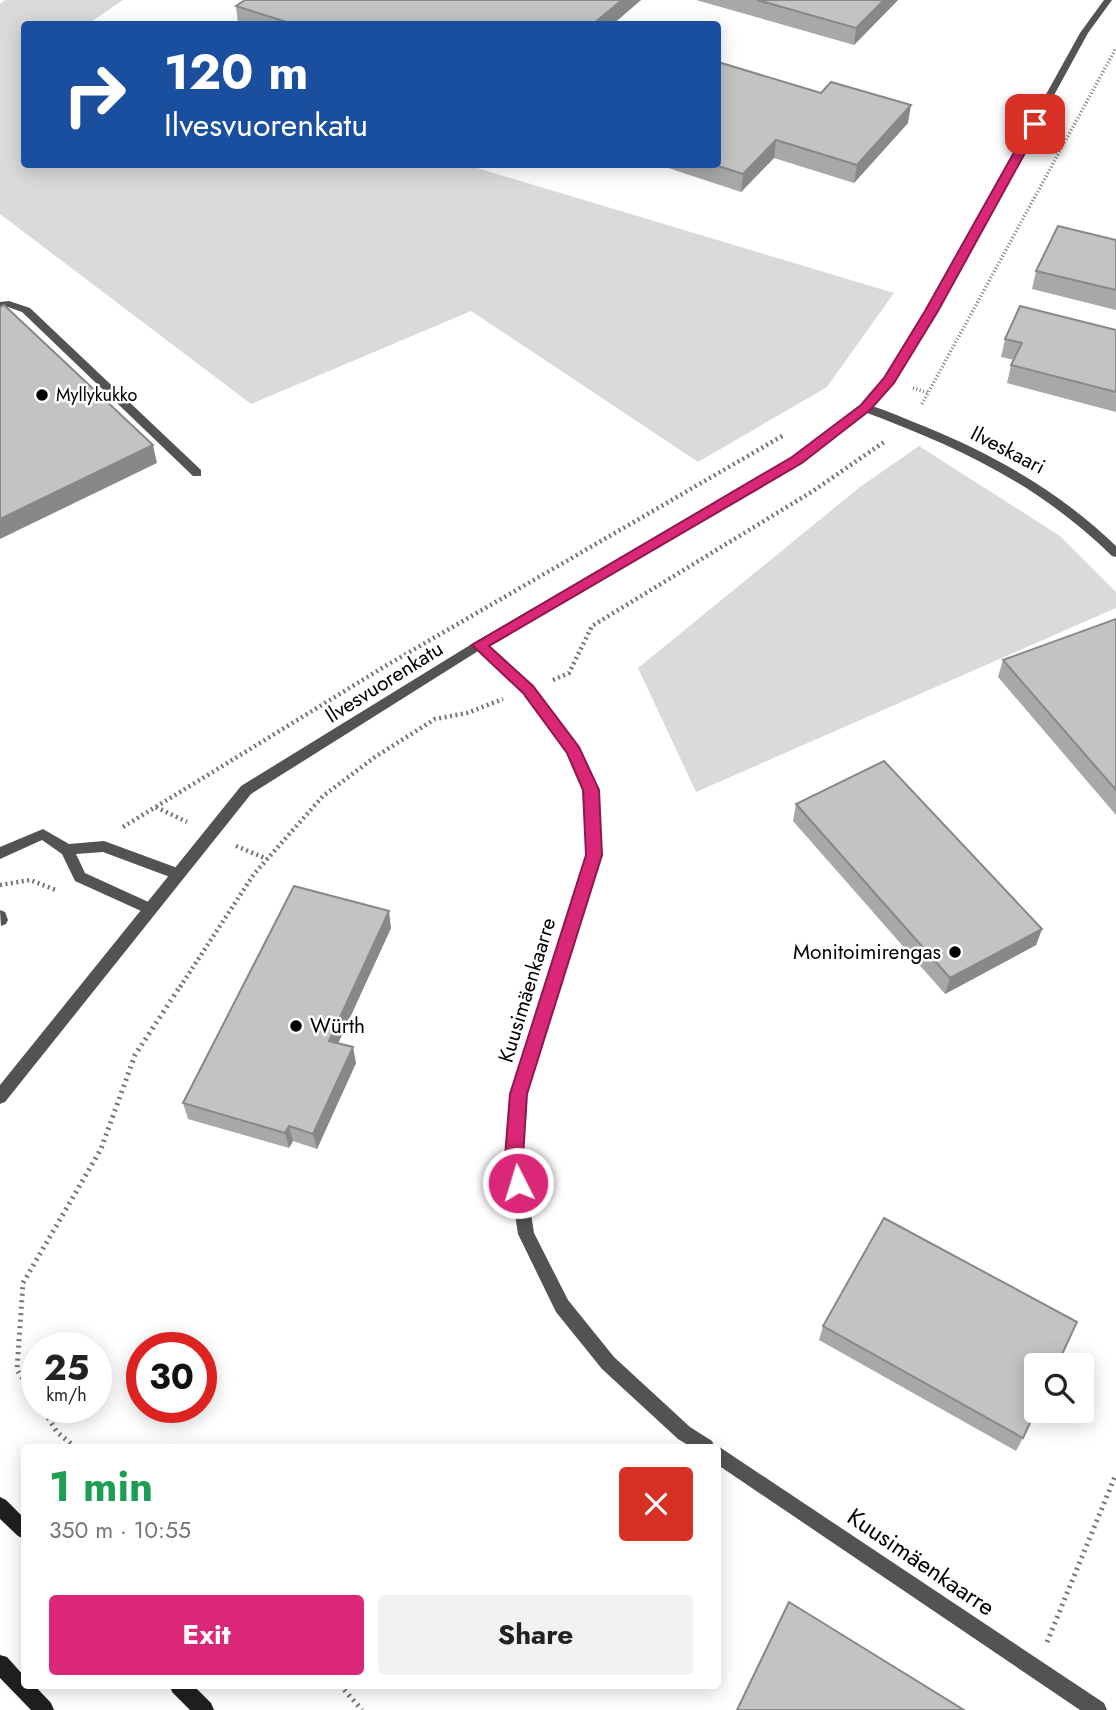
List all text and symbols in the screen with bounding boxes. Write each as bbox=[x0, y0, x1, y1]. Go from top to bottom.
text: 120 m bbox=[164, 37, 308, 107]
icon: right bbox=[49, 49, 140, 140]
pin bbox=[1005, 94, 1065, 154]
text: Ilvesvuorenkatu bbox=[164, 102, 368, 148]
icon: arrive bbox=[1016, 105, 1054, 143]
place label: Myllykukko bbox=[56, 382, 137, 408]
marker: Myllykukko bbox=[34, 387, 50, 403]
street label: Ilveskaari bbox=[965, 418, 1051, 482]
street label: Ilvesvuorenkatu bbox=[319, 634, 449, 730]
street label: Kuusimäenkaarre bbox=[491, 914, 563, 1066]
place label: Monitoimirengas bbox=[793, 937, 941, 967]
marker: Monitoimirengas bbox=[947, 944, 963, 960]
place label: Würth bbox=[310, 1011, 365, 1041]
marker: Würth bbox=[288, 1018, 304, 1034]
position arrow bbox=[481, 1146, 555, 1220]
speed limit sign: 30 bbox=[126, 1332, 217, 1423]
text: 25 bbox=[44, 1343, 89, 1393]
map controls bbox=[1024, 1353, 1094, 1423]
button: search bbox=[1024, 1353, 1094, 1423]
text: km/h bbox=[46, 1382, 87, 1408]
text: 1 min bbox=[49, 1456, 153, 1517]
button: close bbox=[619, 1467, 693, 1541]
street label: Kuusimäenkaarre bbox=[840, 1499, 1002, 1624]
text: 350 m · 10:55 bbox=[49, 1513, 191, 1547]
button: Exit bbox=[49, 1595, 364, 1675]
button: Share bbox=[378, 1595, 693, 1675]

